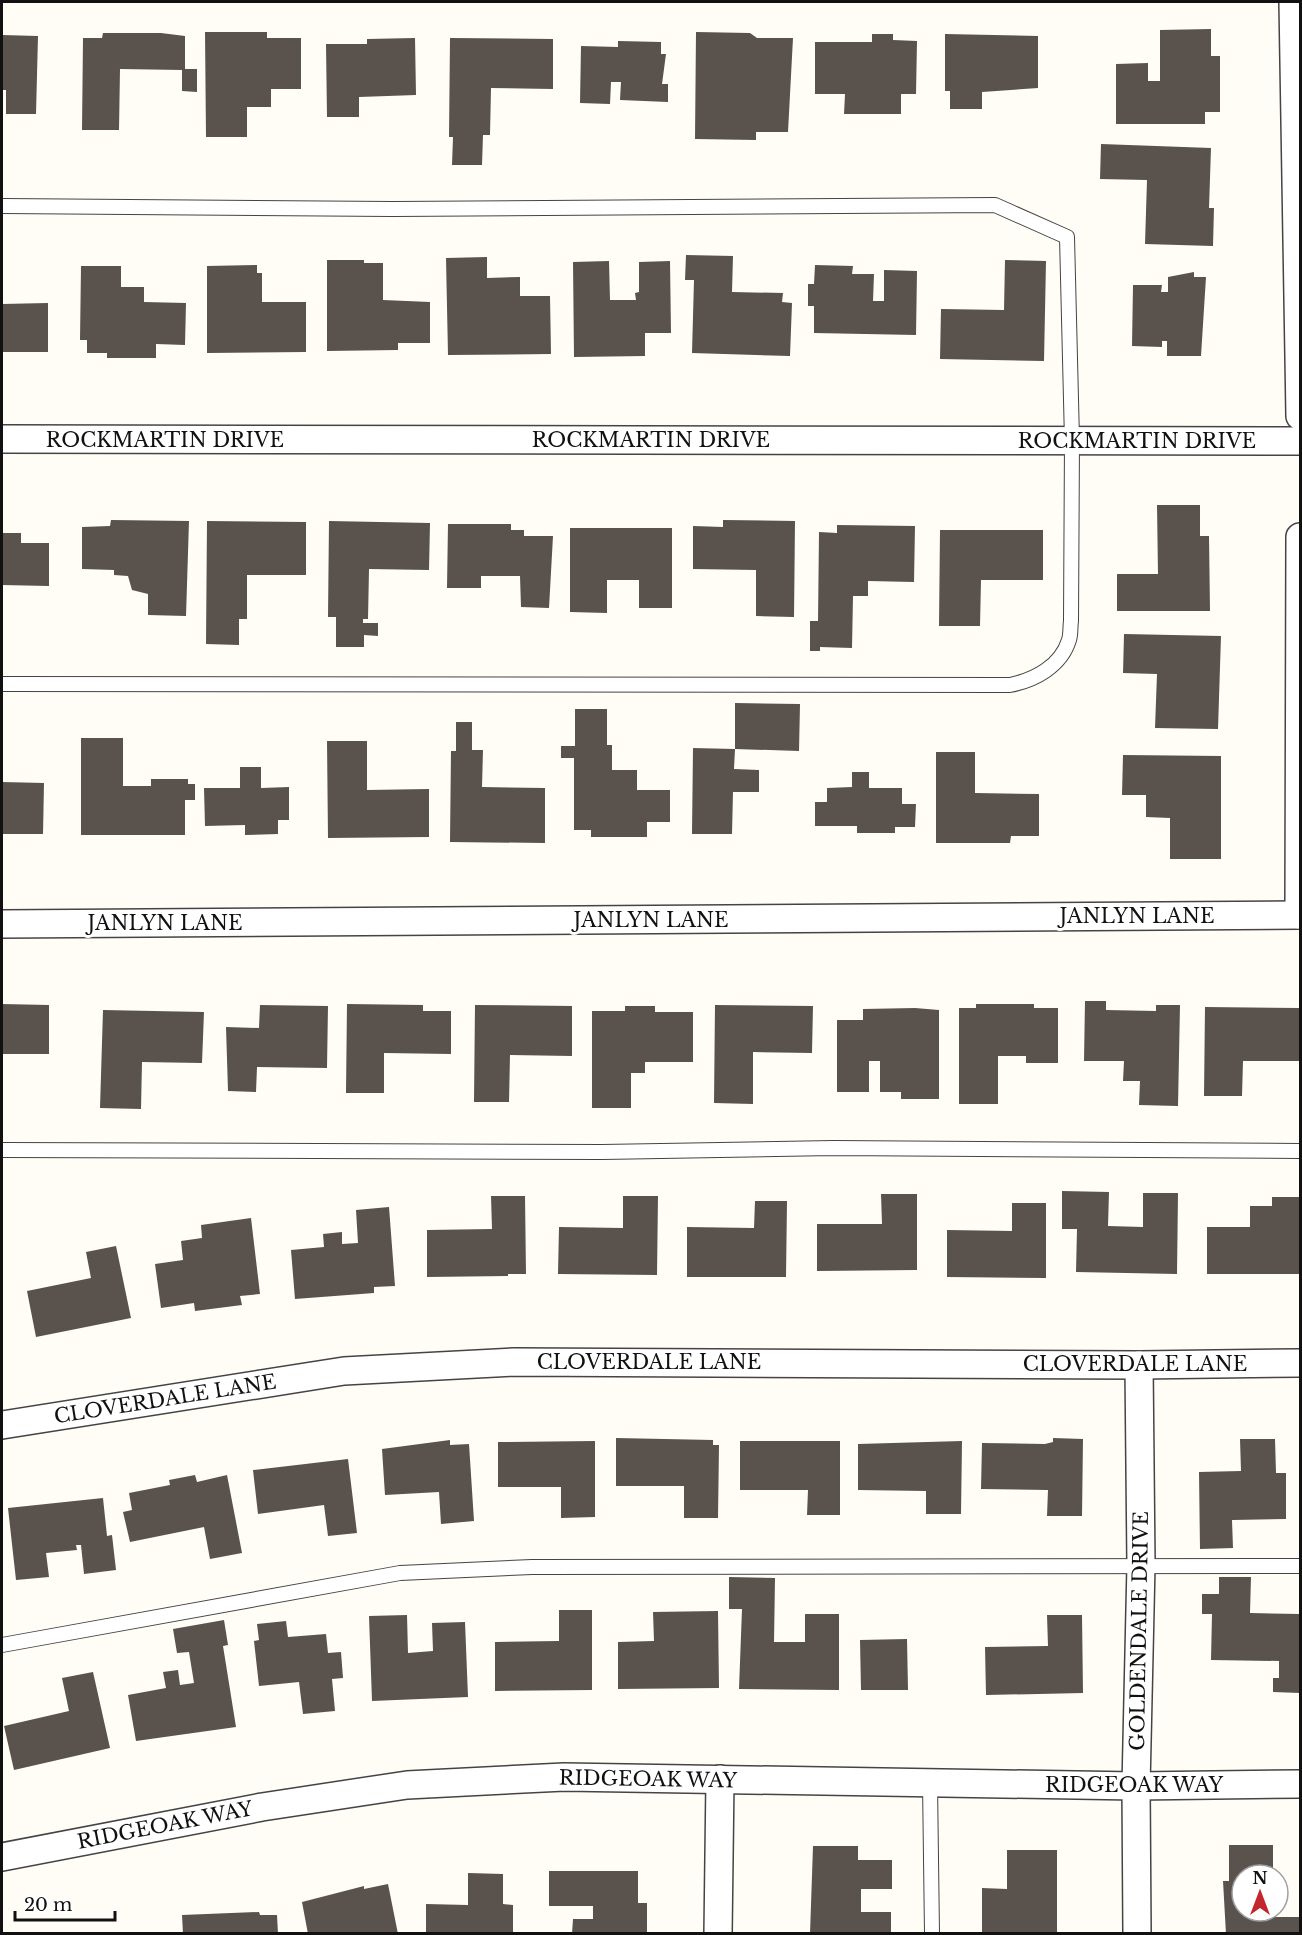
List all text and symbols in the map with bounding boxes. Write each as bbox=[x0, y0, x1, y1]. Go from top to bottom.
street label: ROCKMARTIN DRIVE bbox=[46, 428, 284, 452]
street label: ROCKMARTIN DRIVE bbox=[532, 428, 770, 452]
street label: ROCKMARTIN DRIVE bbox=[1018, 429, 1256, 453]
street label: JANLYN LANE bbox=[1056, 904, 1215, 928]
street label: JANLYN LANE bbox=[570, 908, 729, 932]
street label: JANLYN LANE bbox=[84, 911, 243, 935]
street label: CLOVERDALE LANE bbox=[537, 1350, 761, 1374]
street label: CLOVERDALE LANE bbox=[1023, 1352, 1247, 1376]
street label: CLOVERDALE LANE bbox=[52, 1370, 278, 1428]
street label: GOLDENDALE DRIVE bbox=[1125, 1511, 1153, 1751]
street label: RIDGEOAK WAY bbox=[559, 1765, 738, 1793]
street label: RIDGEOAK WAY bbox=[1045, 1773, 1223, 1797]
street label: RIDGEOAK WAY bbox=[75, 1796, 255, 1854]
north arrow bbox=[1230, 1863, 1290, 1923]
text: N bbox=[1252, 1868, 1268, 1888]
scale bar bbox=[15, 1884, 116, 1922]
text: 20 m bbox=[24, 1894, 72, 1916]

